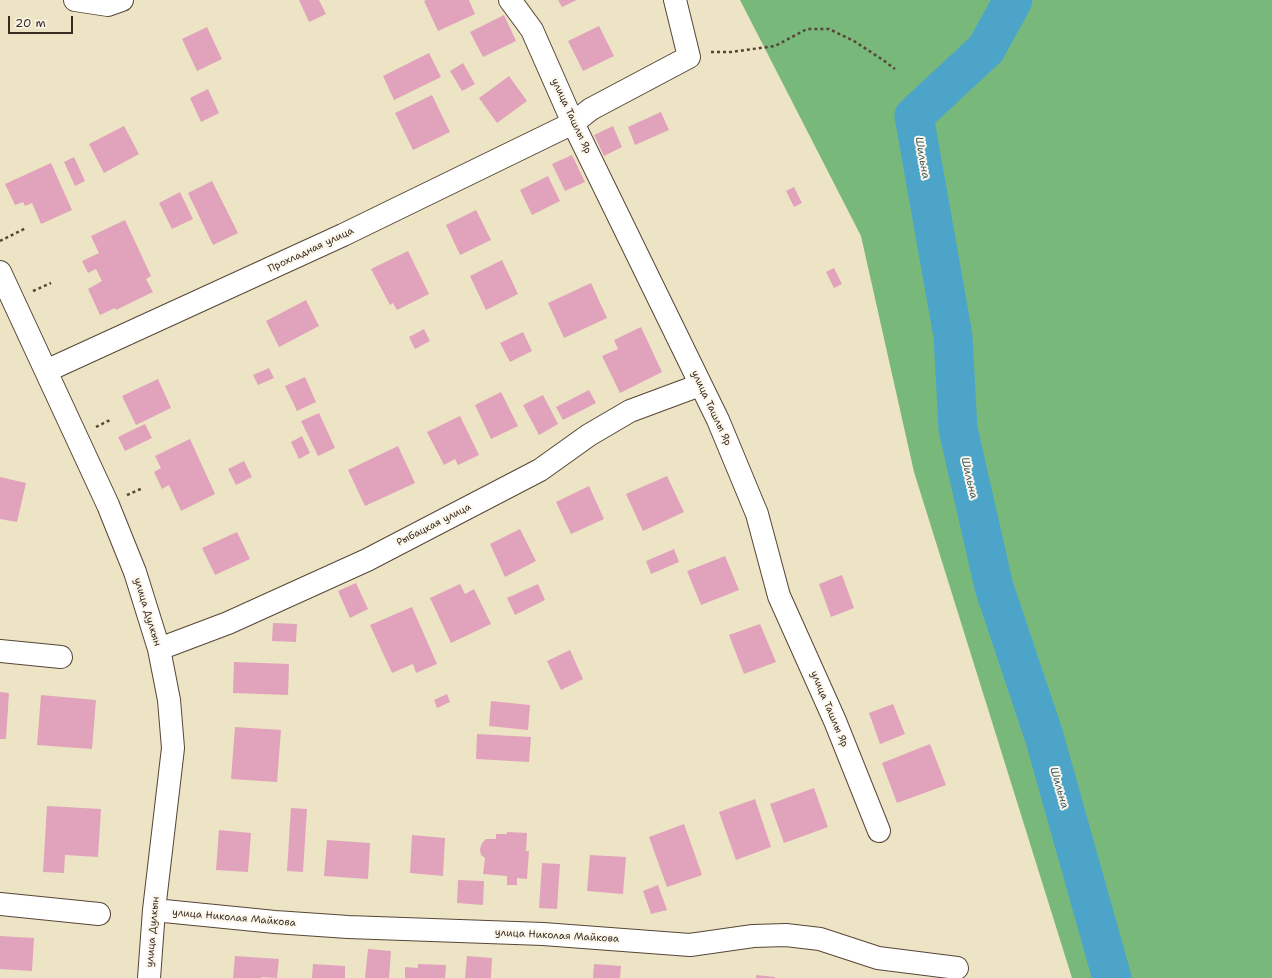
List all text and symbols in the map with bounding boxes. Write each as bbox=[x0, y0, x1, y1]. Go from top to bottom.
scale bar bbox=[10, 8, 75, 34]
text: 20 m bbox=[15, 15, 46, 31]
street label: улица Ташлы Яр bbox=[548, 77, 594, 155]
water label: Шильна bbox=[912, 136, 932, 180]
street label: Прохладная улица bbox=[266, 225, 356, 275]
street label: улица Ташлы Яр bbox=[688, 369, 734, 447]
water label: Шильна bbox=[958, 456, 980, 500]
street label: Рыбацкая улица bbox=[395, 501, 473, 549]
street label: улица Дулкын bbox=[131, 576, 163, 648]
street label: улица Ташлы Яр bbox=[808, 669, 850, 749]
water label: Шильна bbox=[1047, 766, 1071, 810]
street label: улица Дулкын bbox=[144, 896, 162, 968]
street label: улица Николая Майкова bbox=[172, 907, 296, 929]
street label: улица Николая Майкова bbox=[495, 927, 619, 945]

